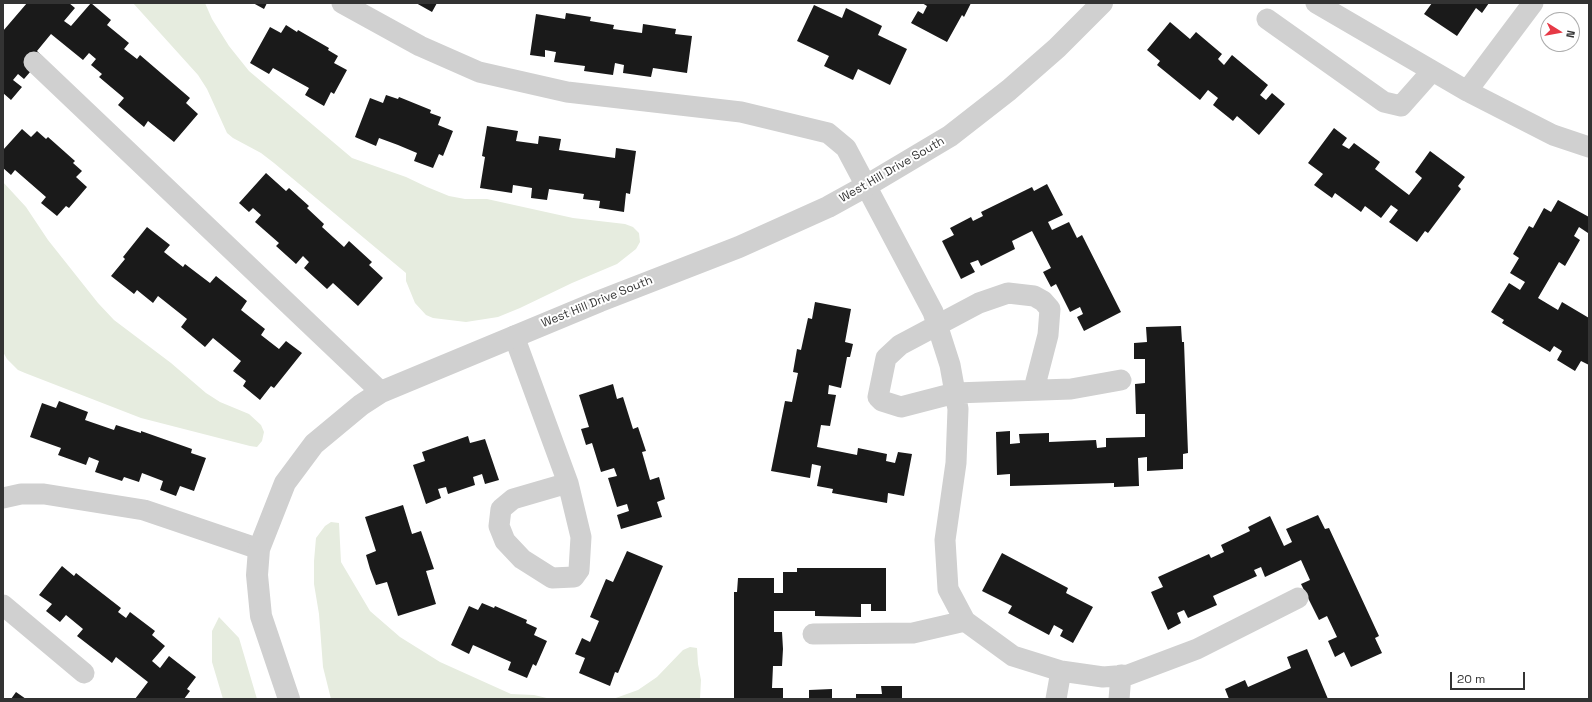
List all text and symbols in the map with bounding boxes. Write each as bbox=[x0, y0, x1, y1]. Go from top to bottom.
north arrow bbox=[1540, 12, 1580, 52]
text: N bbox=[1563, 29, 1578, 39]
street label: West Hill Drive South bbox=[837, 134, 947, 206]
street label: West Hill Drive South bbox=[539, 273, 655, 331]
scale bar bbox=[1452, 664, 1527, 690]
text: 20 m bbox=[1457, 671, 1485, 687]

